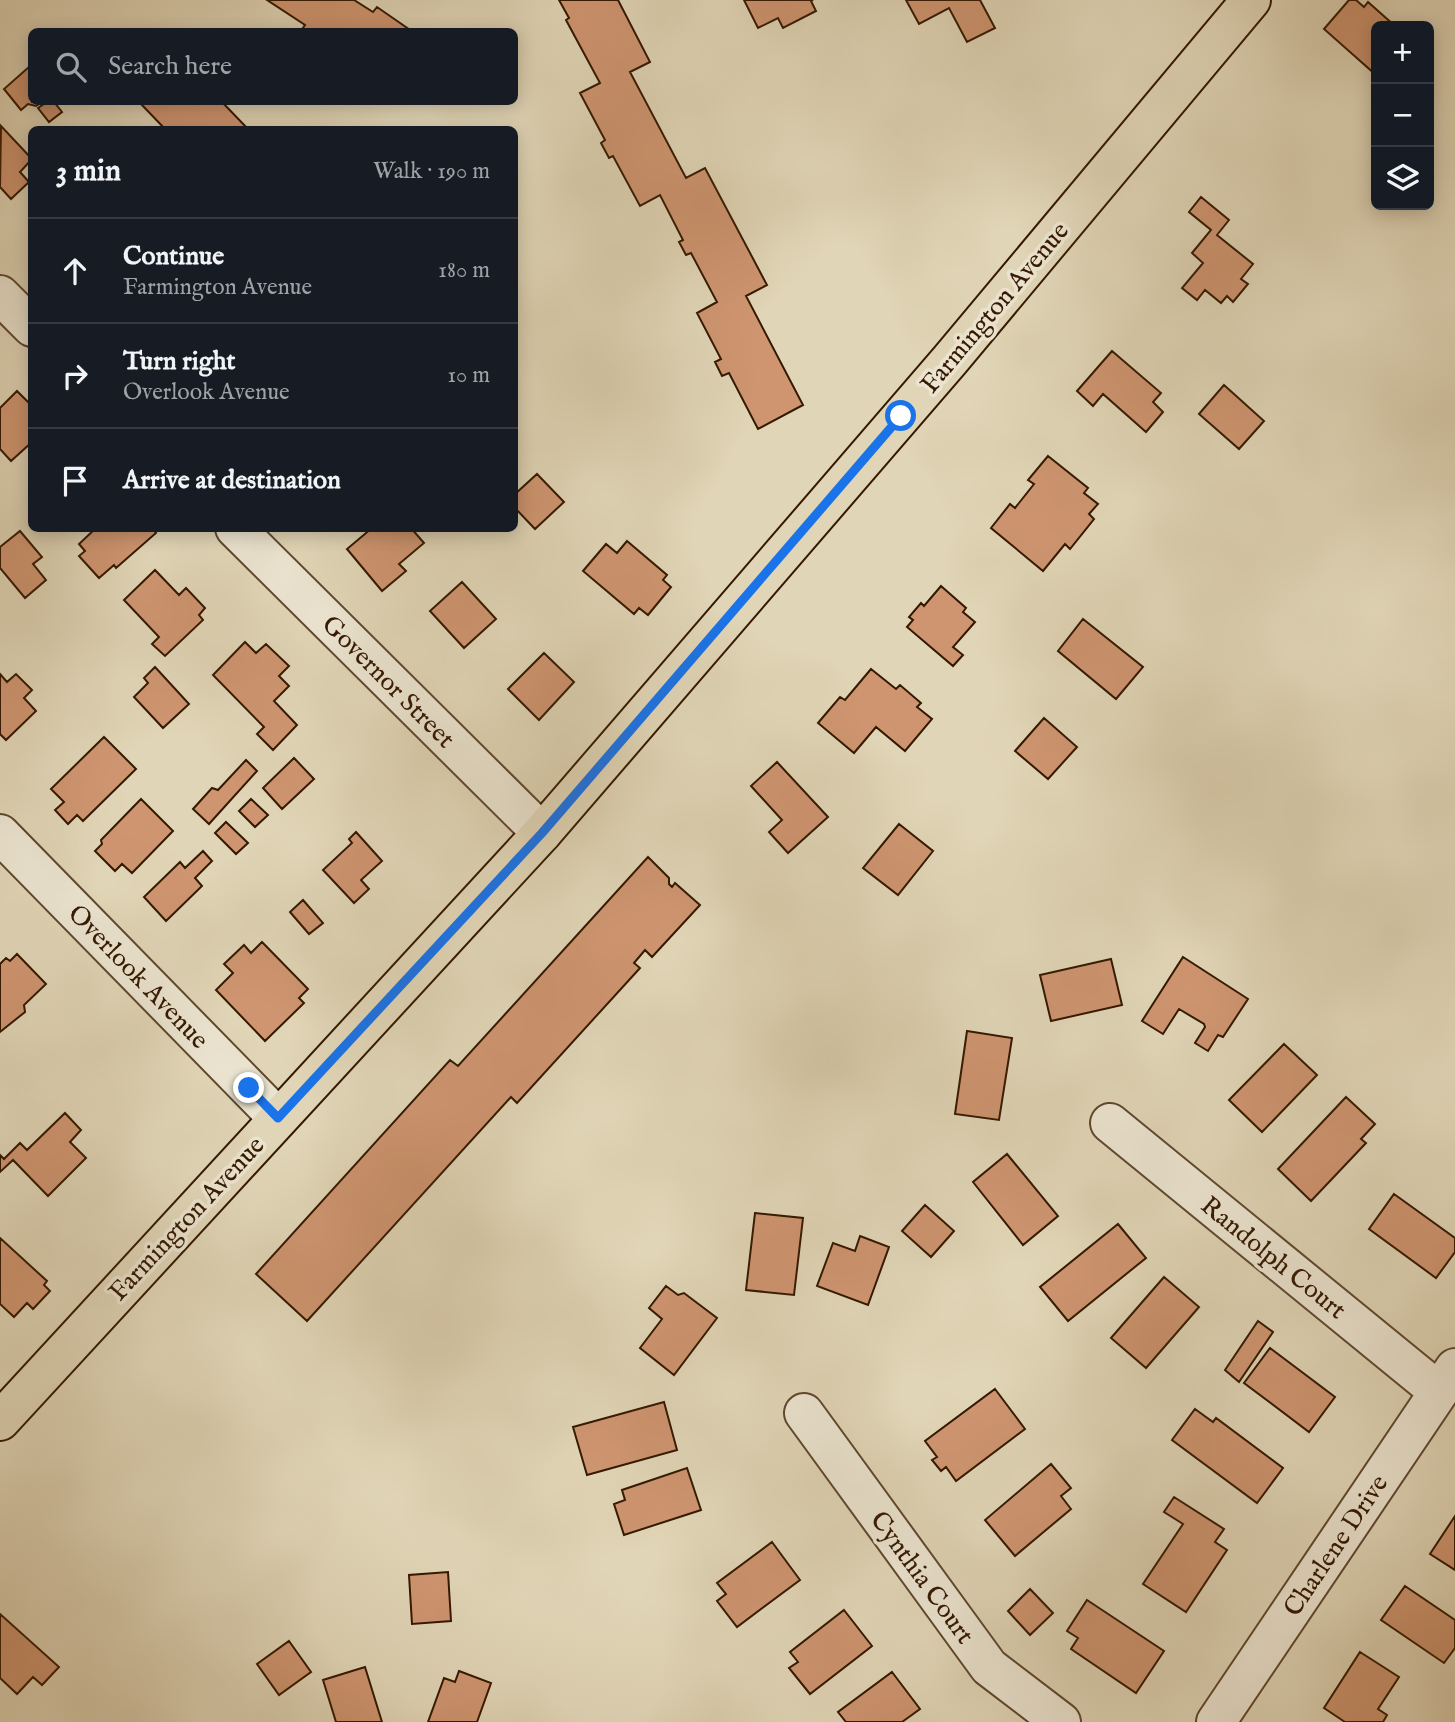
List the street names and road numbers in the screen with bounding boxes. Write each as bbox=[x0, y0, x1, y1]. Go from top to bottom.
street label: Farmington Avenue bbox=[914, 215, 1077, 400]
street label: Governor Street bbox=[314, 609, 461, 756]
street label: Overlook Avenue bbox=[61, 898, 215, 1056]
street label: Farmington Avenue bbox=[102, 1130, 272, 1308]
street label: Randolph Court bbox=[1194, 1189, 1352, 1327]
street label: Charlene Drive bbox=[1277, 1469, 1396, 1623]
street label: Cynthia Court bbox=[863, 1505, 981, 1651]

